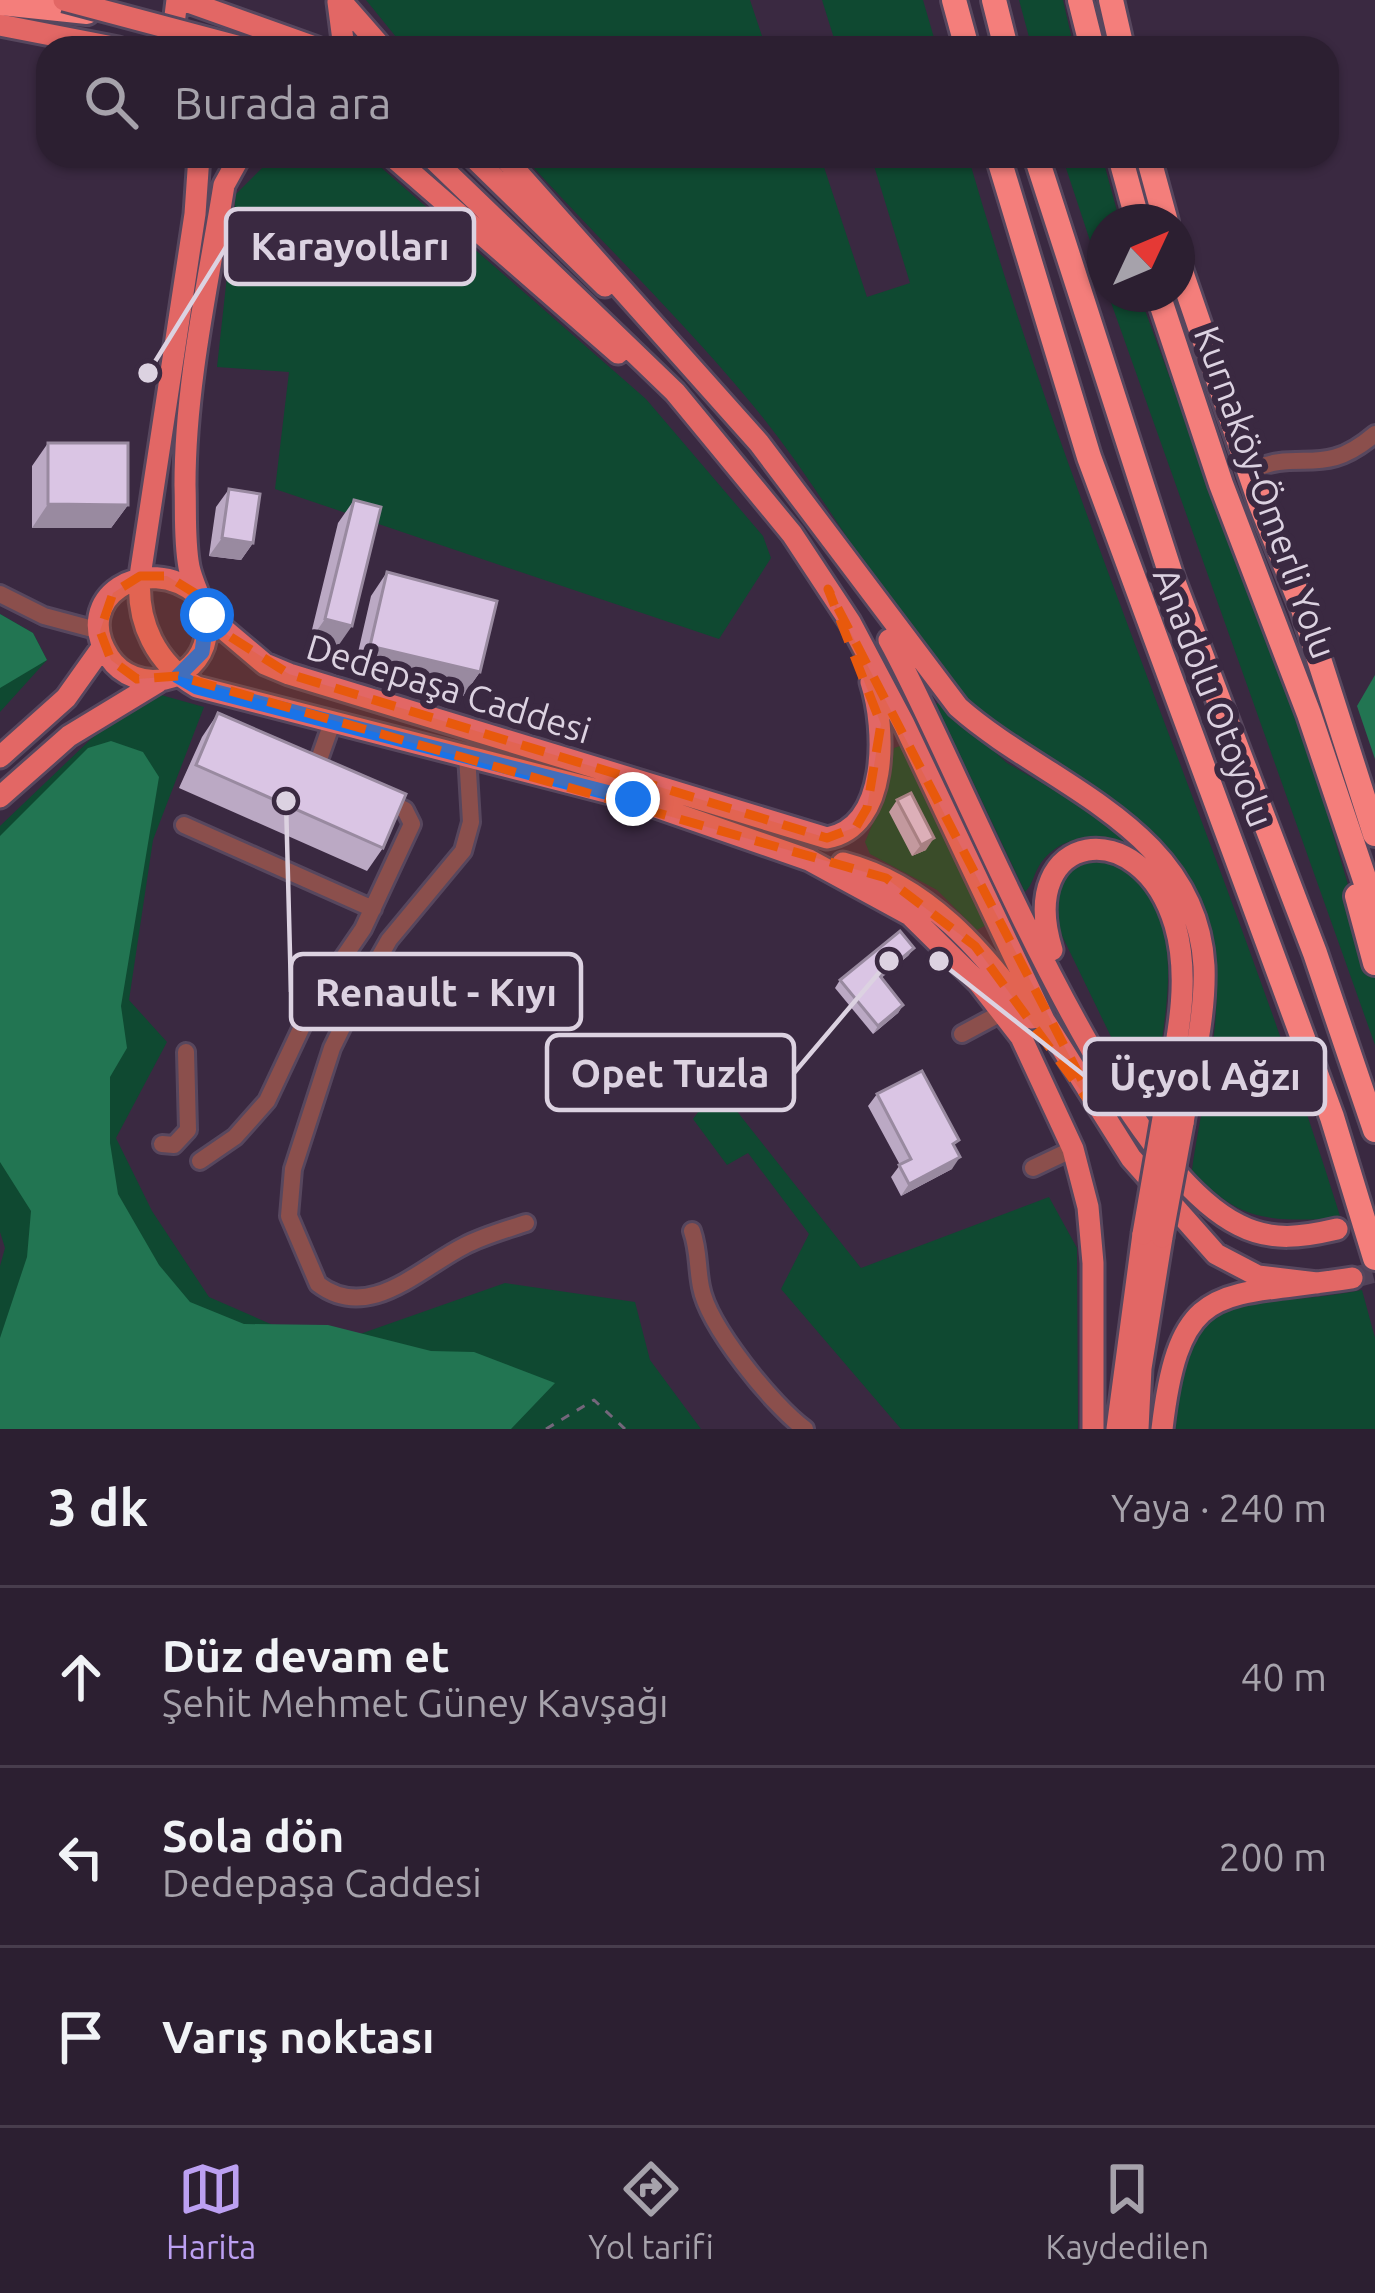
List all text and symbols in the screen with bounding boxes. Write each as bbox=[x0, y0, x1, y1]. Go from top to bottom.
search box bbox=[36, 36, 1339, 168]
icon: search bbox=[78, 69, 144, 135]
text: Burada ara bbox=[174, 77, 391, 128]
north arrow bbox=[1087, 204, 1195, 312]
callout: Karayolları bbox=[226, 209, 474, 284]
text: Karayolları bbox=[250, 224, 450, 267]
street label: Kurnaköy-Ömerli Yolu bbox=[1187, 320, 1345, 664]
street label: Anadolu Otoyolu bbox=[1146, 562, 1282, 832]
route start bbox=[180, 588, 234, 642]
street label: Dedepaşa Caddesi bbox=[302, 625, 596, 751]
route end bbox=[606, 772, 660, 826]
callout: Renault - Kıyı bbox=[291, 954, 581, 1029]
text: Renault - Kıyı bbox=[315, 970, 557, 1013]
callout: Opet Tuzla bbox=[547, 1035, 794, 1110]
callout: Üçyol Ağzı bbox=[1085, 1039, 1325, 1114]
text: Opet Tuzla bbox=[570, 1051, 770, 1094]
text: Üçyol Ağzı bbox=[1109, 1054, 1301, 1099]
text: 3 dk bbox=[48, 1478, 148, 1536]
text: Yaya · 240 m bbox=[1111, 1486, 1327, 1529]
text: Düz devam et bbox=[162, 1630, 450, 1681]
icon: ahead bbox=[48, 1644, 114, 1710]
text: 40 m bbox=[1240, 1655, 1327, 1698]
text: Şehit Mehmet Güney Kavşağı bbox=[162, 1681, 668, 1724]
text: Sola dön bbox=[162, 1810, 344, 1861]
icon: left bbox=[48, 1824, 114, 1890]
text: 200 m bbox=[1218, 1835, 1327, 1878]
text: Dedepaşa Caddesi bbox=[162, 1861, 482, 1904]
icon: arrive bbox=[48, 2004, 114, 2070]
text: Varış noktası bbox=[162, 2011, 435, 2062]
tab: Harita bbox=[166, 2156, 256, 2265]
tab: Yol tarifi bbox=[588, 2156, 714, 2265]
tab: Kaydedilen bbox=[1046, 2156, 1209, 2265]

